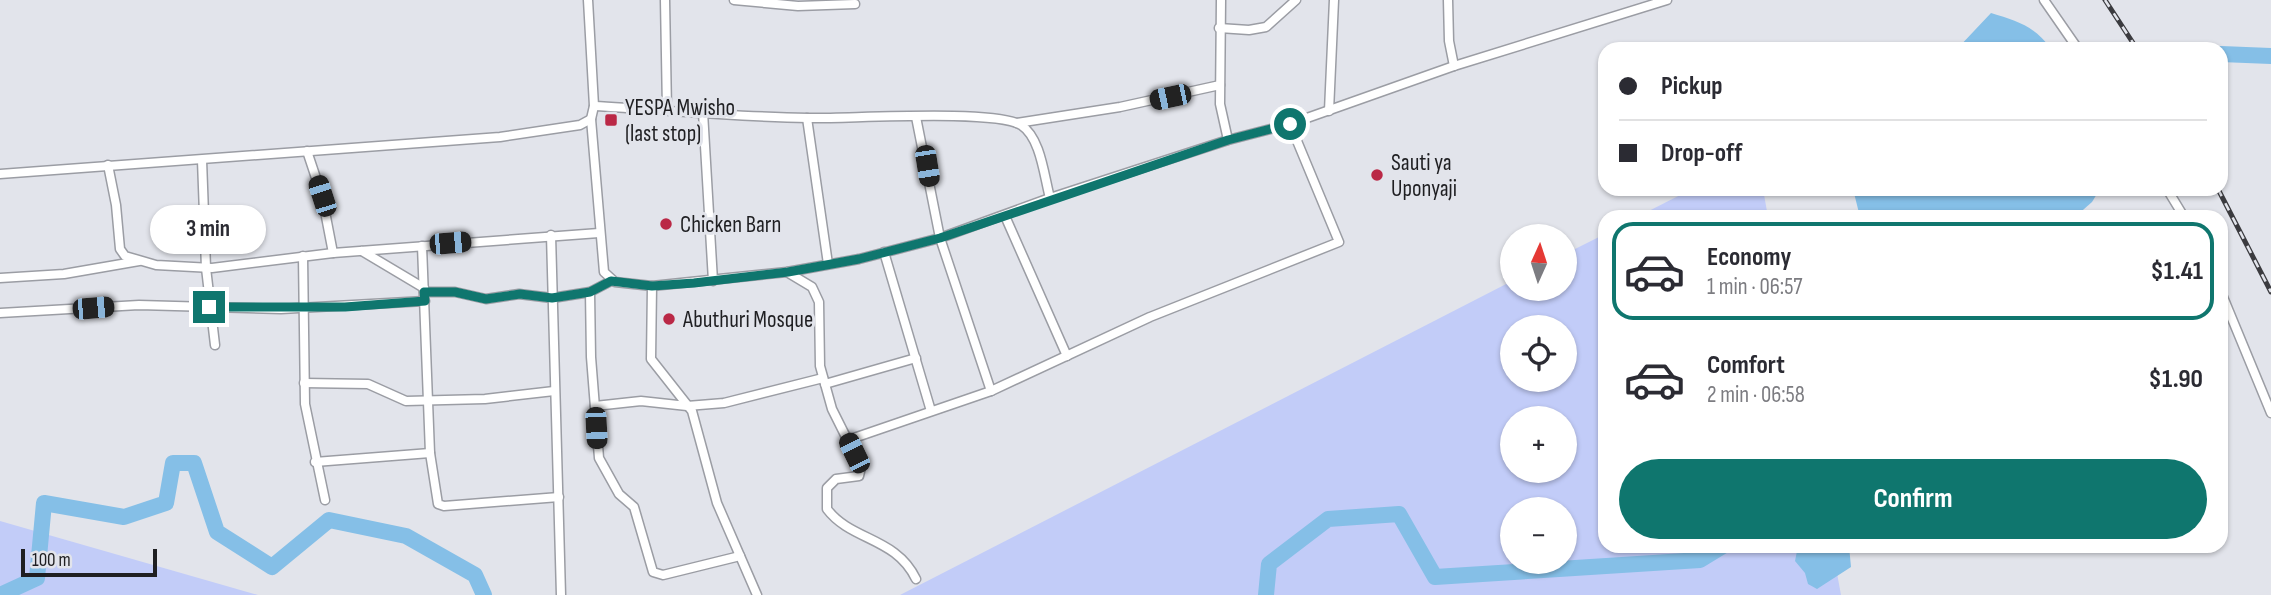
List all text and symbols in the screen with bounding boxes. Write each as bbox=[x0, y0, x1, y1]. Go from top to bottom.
text: Pickup bbox=[1661, 71, 1723, 102]
car bbox=[1148, 82, 1193, 112]
place label: YESPA Mwisho (last stop) bbox=[625, 94, 735, 148]
route start bbox=[1274, 108, 1306, 140]
marker: YESPA Mwisho (last stop) bbox=[603, 112, 619, 128]
text: Drop-off bbox=[1661, 138, 1742, 169]
car bbox=[914, 144, 941, 188]
place label: Sauti ya Uponyaji bbox=[1391, 149, 1457, 203]
marker: Sauti ya Uponyaji bbox=[1369, 167, 1385, 183]
car bbox=[306, 173, 339, 219]
callout: 3 min bbox=[151, 205, 267, 254]
place label: Chicken Barn bbox=[680, 211, 781, 239]
text: 3 min bbox=[186, 215, 230, 243]
marker: Chicken Barn bbox=[658, 216, 674, 232]
north arrow bbox=[1500, 224, 1577, 301]
map controls bbox=[1500, 224, 1577, 574]
car bbox=[429, 231, 472, 255]
icon: car bbox=[1623, 240, 1686, 303]
text: Economy bbox=[1707, 242, 1791, 273]
text: $1.41 bbox=[2151, 256, 2203, 287]
text: 1 min · 06:57 bbox=[1707, 273, 1803, 301]
route end bbox=[193, 291, 225, 323]
car bbox=[72, 296, 115, 320]
place label: Abuthuri Mosque bbox=[682, 306, 813, 334]
marker: Abuthuri Mosque bbox=[661, 311, 677, 327]
button: locate bbox=[1500, 315, 1577, 392]
icon: car bbox=[1623, 348, 1686, 411]
text: Comfort bbox=[1707, 350, 1785, 381]
text: $1.90 bbox=[2149, 364, 2203, 395]
text: 2 min · 06:58 bbox=[1707, 381, 1805, 409]
car bbox=[585, 406, 608, 450]
button: + bbox=[1500, 406, 1577, 483]
car bbox=[836, 430, 873, 476]
button: Confirm bbox=[1619, 459, 2207, 539]
button: − bbox=[1500, 497, 1577, 574]
scale bar bbox=[21, 546, 158, 578]
text: 100 m bbox=[32, 549, 71, 572]

